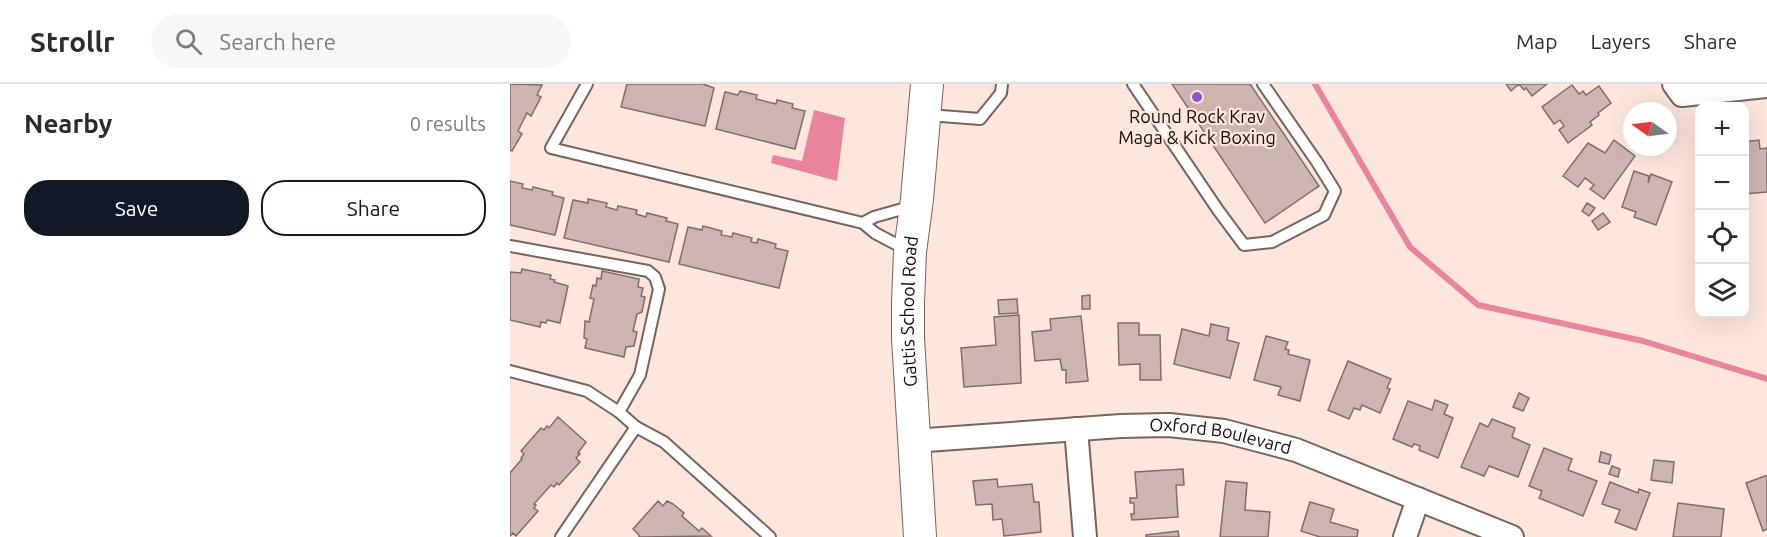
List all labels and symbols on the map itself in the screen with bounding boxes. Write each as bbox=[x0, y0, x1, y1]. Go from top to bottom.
marker: Round Rock Krav Maga & Kick Boxing bbox=[1190, 90, 1204, 104]
north arrow bbox=[1623, 102, 1677, 156]
place label: Round Rock Krav Maga & Kick Boxing bbox=[1118, 106, 1276, 147]
street label: Gattis School Road bbox=[897, 235, 921, 388]
street label: Oxford Boulevard bbox=[1149, 414, 1294, 457]

